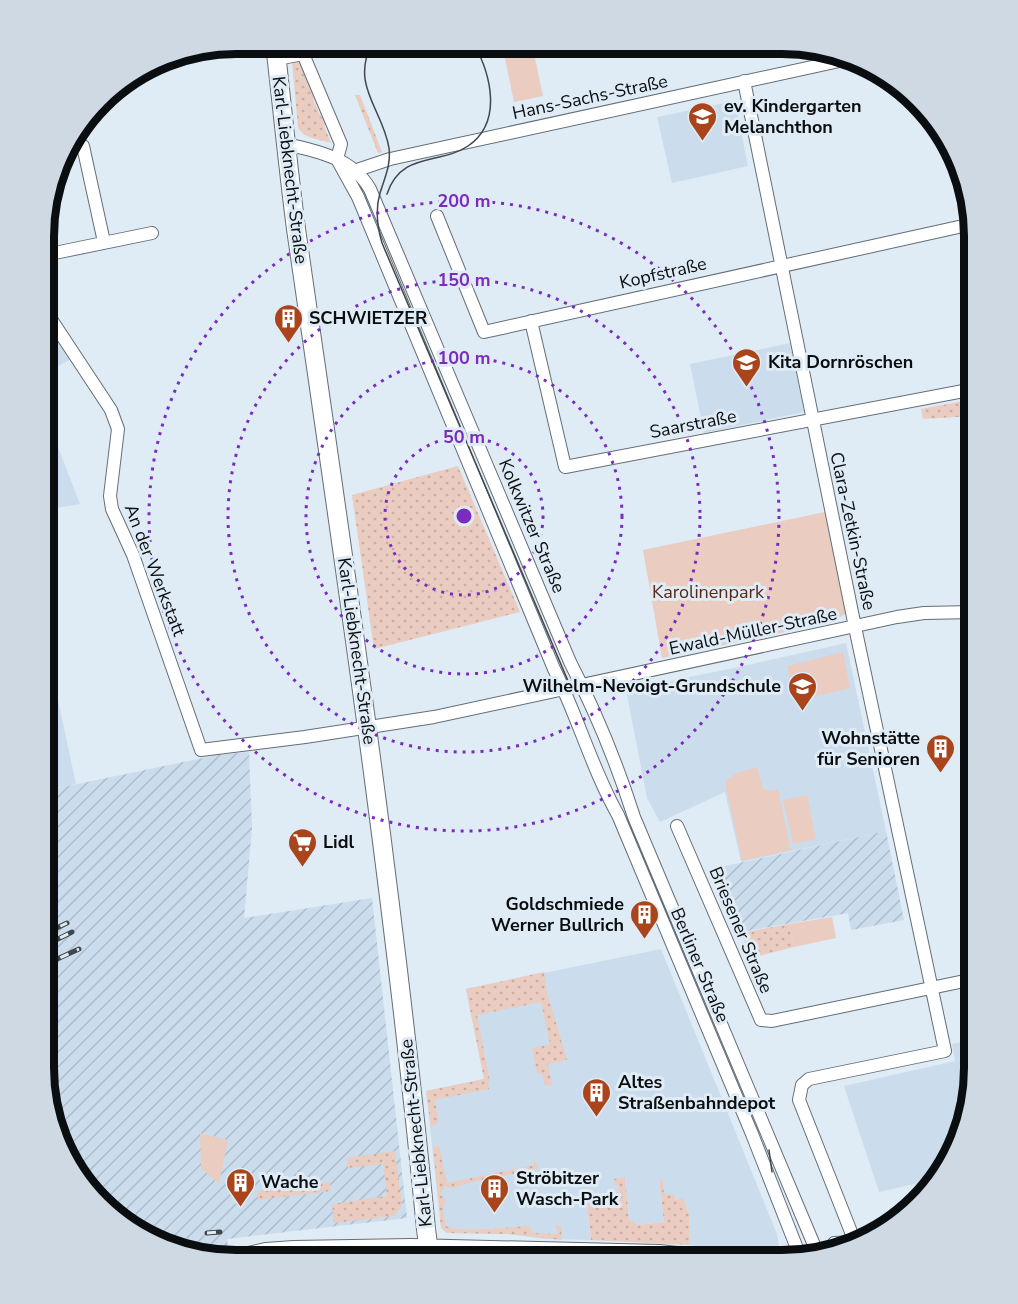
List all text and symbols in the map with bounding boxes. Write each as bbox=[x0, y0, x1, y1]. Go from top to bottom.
street label: Hans-Sachs-Straße bbox=[510, 69, 670, 125]
street label: Karl-Liebknecht-Straße bbox=[267, 75, 313, 265]
place label: ev. Kindergarten Melanchthon bbox=[724, 94, 861, 139]
school or university icon: ev. Kindergarten Melanchthon bbox=[687, 100, 719, 142]
text: 200 m bbox=[437, 189, 491, 213]
street label: Kopfstraße bbox=[617, 251, 709, 295]
text: 150 m bbox=[437, 268, 491, 292]
building icon: SCHWIETZER bbox=[272, 302, 304, 344]
place label: SCHWIETZER bbox=[309, 306, 428, 330]
text: 100 m bbox=[437, 346, 491, 370]
school or university icon: Kita Dornröschen bbox=[731, 346, 763, 388]
place label: Kita Dornröschen bbox=[768, 350, 913, 374]
street label: Saarstraße bbox=[648, 404, 738, 444]
text: 50 m bbox=[443, 425, 485, 449]
street label: Clara-Zetkin-Straße bbox=[824, 450, 882, 612]
street label: Kolkwitzer Straße bbox=[493, 455, 571, 597]
street label: An der Werkstatt bbox=[119, 501, 191, 640]
centre of rings bbox=[454, 506, 474, 526]
street label: Karl-Liebknecht-Straße bbox=[332, 556, 382, 746]
park label: Karolinenpark bbox=[652, 580, 765, 604]
street label: Ewald-Müller-Straße bbox=[667, 601, 839, 661]
school or university icon: Wilhelm-Nevoigt-Grundschule bbox=[786, 670, 818, 712]
place label: Wilhelm-Nevoigt-Grundschule bbox=[522, 674, 781, 698]
place label: Wohnstätte für Senioren bbox=[817, 726, 920, 771]
building icon: Wohnstätte für Senioren bbox=[925, 732, 957, 774]
supermarket icon: Lidl bbox=[286, 826, 318, 868]
place label: Lidl bbox=[323, 830, 355, 854]
street label: Briesener Straße bbox=[704, 863, 778, 997]
place label: Goldschmiede Werner Bullrich bbox=[491, 892, 624, 937]
building icon: Goldschmiede Werner Bullrich bbox=[629, 898, 661, 940]
street label: Berliner Straße bbox=[665, 904, 735, 1026]
street label: Karl-Liebknecht-Straße bbox=[394, 1038, 438, 1228]
place label: Altes Straßenbahndepot bbox=[618, 1070, 775, 1115]
building icon: Altes Straßenbahndepot bbox=[581, 1076, 613, 1118]
building icon: Wache bbox=[224, 1166, 256, 1208]
place label: Ströbitzer Wasch-Park bbox=[516, 1166, 619, 1211]
place label: Wache bbox=[261, 1170, 319, 1194]
building icon: Ströbitzer Wasch-Park bbox=[479, 1172, 511, 1214]

